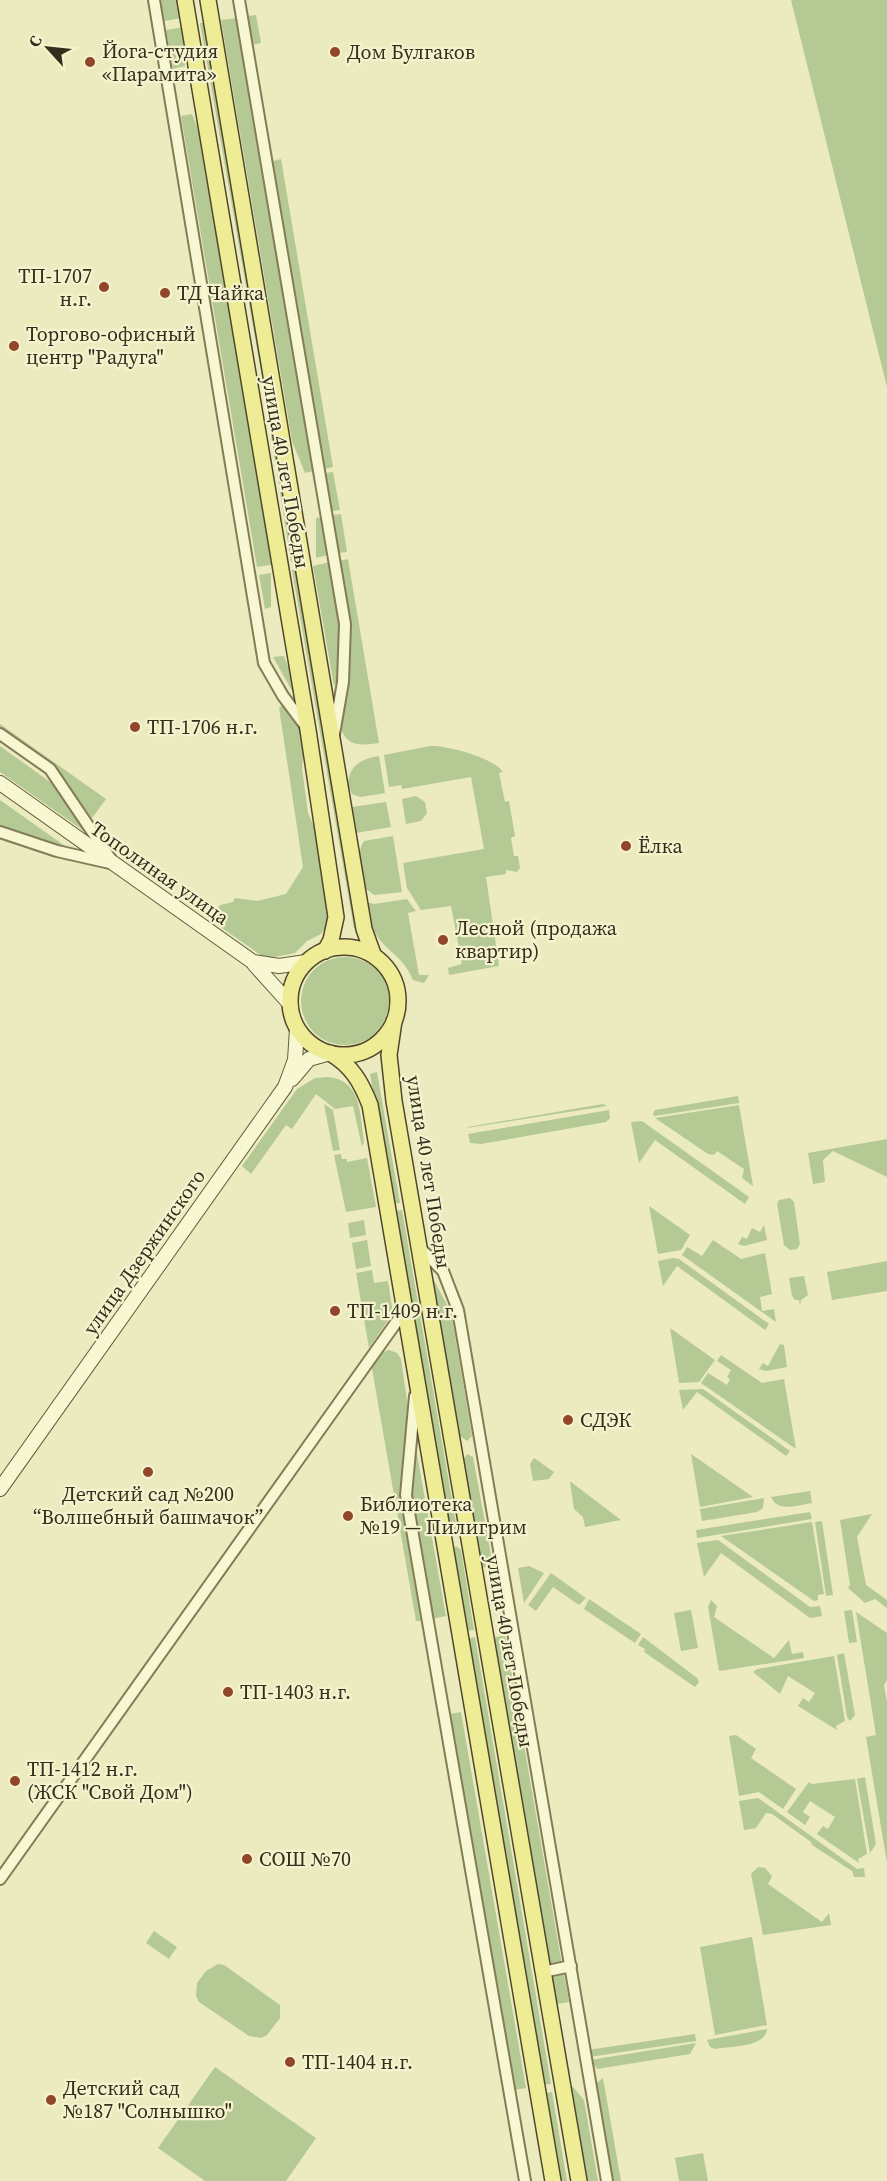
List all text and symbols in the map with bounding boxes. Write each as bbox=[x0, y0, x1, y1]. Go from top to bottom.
north arrow bbox=[18, 18, 78, 78]
text: С bbox=[23, 32, 47, 51]
place label: Йога-студия «Парамита» bbox=[102, 37, 219, 88]
place label: Дом Булгаков bbox=[347, 38, 475, 66]
marker: Дом Булгаков bbox=[328, 45, 342, 59]
marker: Йога-студия «Парамита» bbox=[83, 55, 97, 69]
place label: ТП-1707 н.г. bbox=[18, 262, 92, 313]
place label: ТД Чайка bbox=[177, 279, 265, 307]
marker: ТП-1707 н.г. bbox=[97, 280, 111, 294]
marker: ТД Чайка bbox=[158, 286, 172, 300]
place label: Торгово-офисный центр "Радуга" bbox=[26, 320, 196, 371]
marker: Торгово-офисный центр "Радуга" bbox=[7, 339, 21, 353]
street label: улица 40 лет Победы bbox=[255, 373, 317, 571]
place label: ТП-1706 н.г. bbox=[147, 713, 258, 741]
marker: ТП-1706 н.г. bbox=[128, 720, 142, 734]
street label: Тополиная улица bbox=[85, 815, 236, 932]
place label: Ёлка bbox=[638, 832, 683, 860]
marker: Ёлка bbox=[619, 839, 633, 853]
place label: Лесной (продажа квартир) bbox=[455, 914, 618, 965]
marker: Лесной (продажа квартир) bbox=[436, 933, 450, 947]
street label: улица 40 лет Победы bbox=[400, 1073, 458, 1271]
street label: улица Дзержинского bbox=[76, 1164, 212, 1340]
place label: ТП-1409 н.г. bbox=[347, 1297, 458, 1325]
marker: ТП-1409 н.г. bbox=[328, 1304, 342, 1318]
place label: СДЭК bbox=[580, 1406, 632, 1434]
marker: СДЭК bbox=[561, 1413, 575, 1427]
marker: Детский сад №200 “Волшебный башмачок” bbox=[141, 1465, 155, 1479]
place label: Детский сад №200 “Волшебный башмачок” bbox=[33, 1480, 263, 1531]
place label: Библиотека №19 — Пилигрим bbox=[360, 1490, 527, 1541]
marker: Библиотека №19 — Пилигрим bbox=[341, 1509, 355, 1523]
street label: улица 40 лет Победы bbox=[479, 1552, 541, 1750]
place label: ТП-1403 н.г. bbox=[240, 1678, 351, 1706]
marker: ТП-1403 н.г. bbox=[221, 1685, 235, 1699]
place label: ТП-1412 н.г. (ЖСК "Свой Дом") bbox=[27, 1755, 193, 1806]
marker: ТП-1412 н.г. (ЖСК "Свой Дом") bbox=[8, 1774, 22, 1788]
place label: СОШ №70 bbox=[259, 1845, 351, 1873]
marker: СОШ №70 bbox=[240, 1852, 254, 1866]
place label: ТП-1404 н.г. bbox=[302, 2048, 413, 2076]
marker: ТП-1404 н.г. bbox=[283, 2055, 297, 2069]
place label: Детский сад №187 "Солнышко" bbox=[63, 2074, 232, 2125]
marker: Детский сад №187 "Солнышко" bbox=[44, 2093, 58, 2107]

